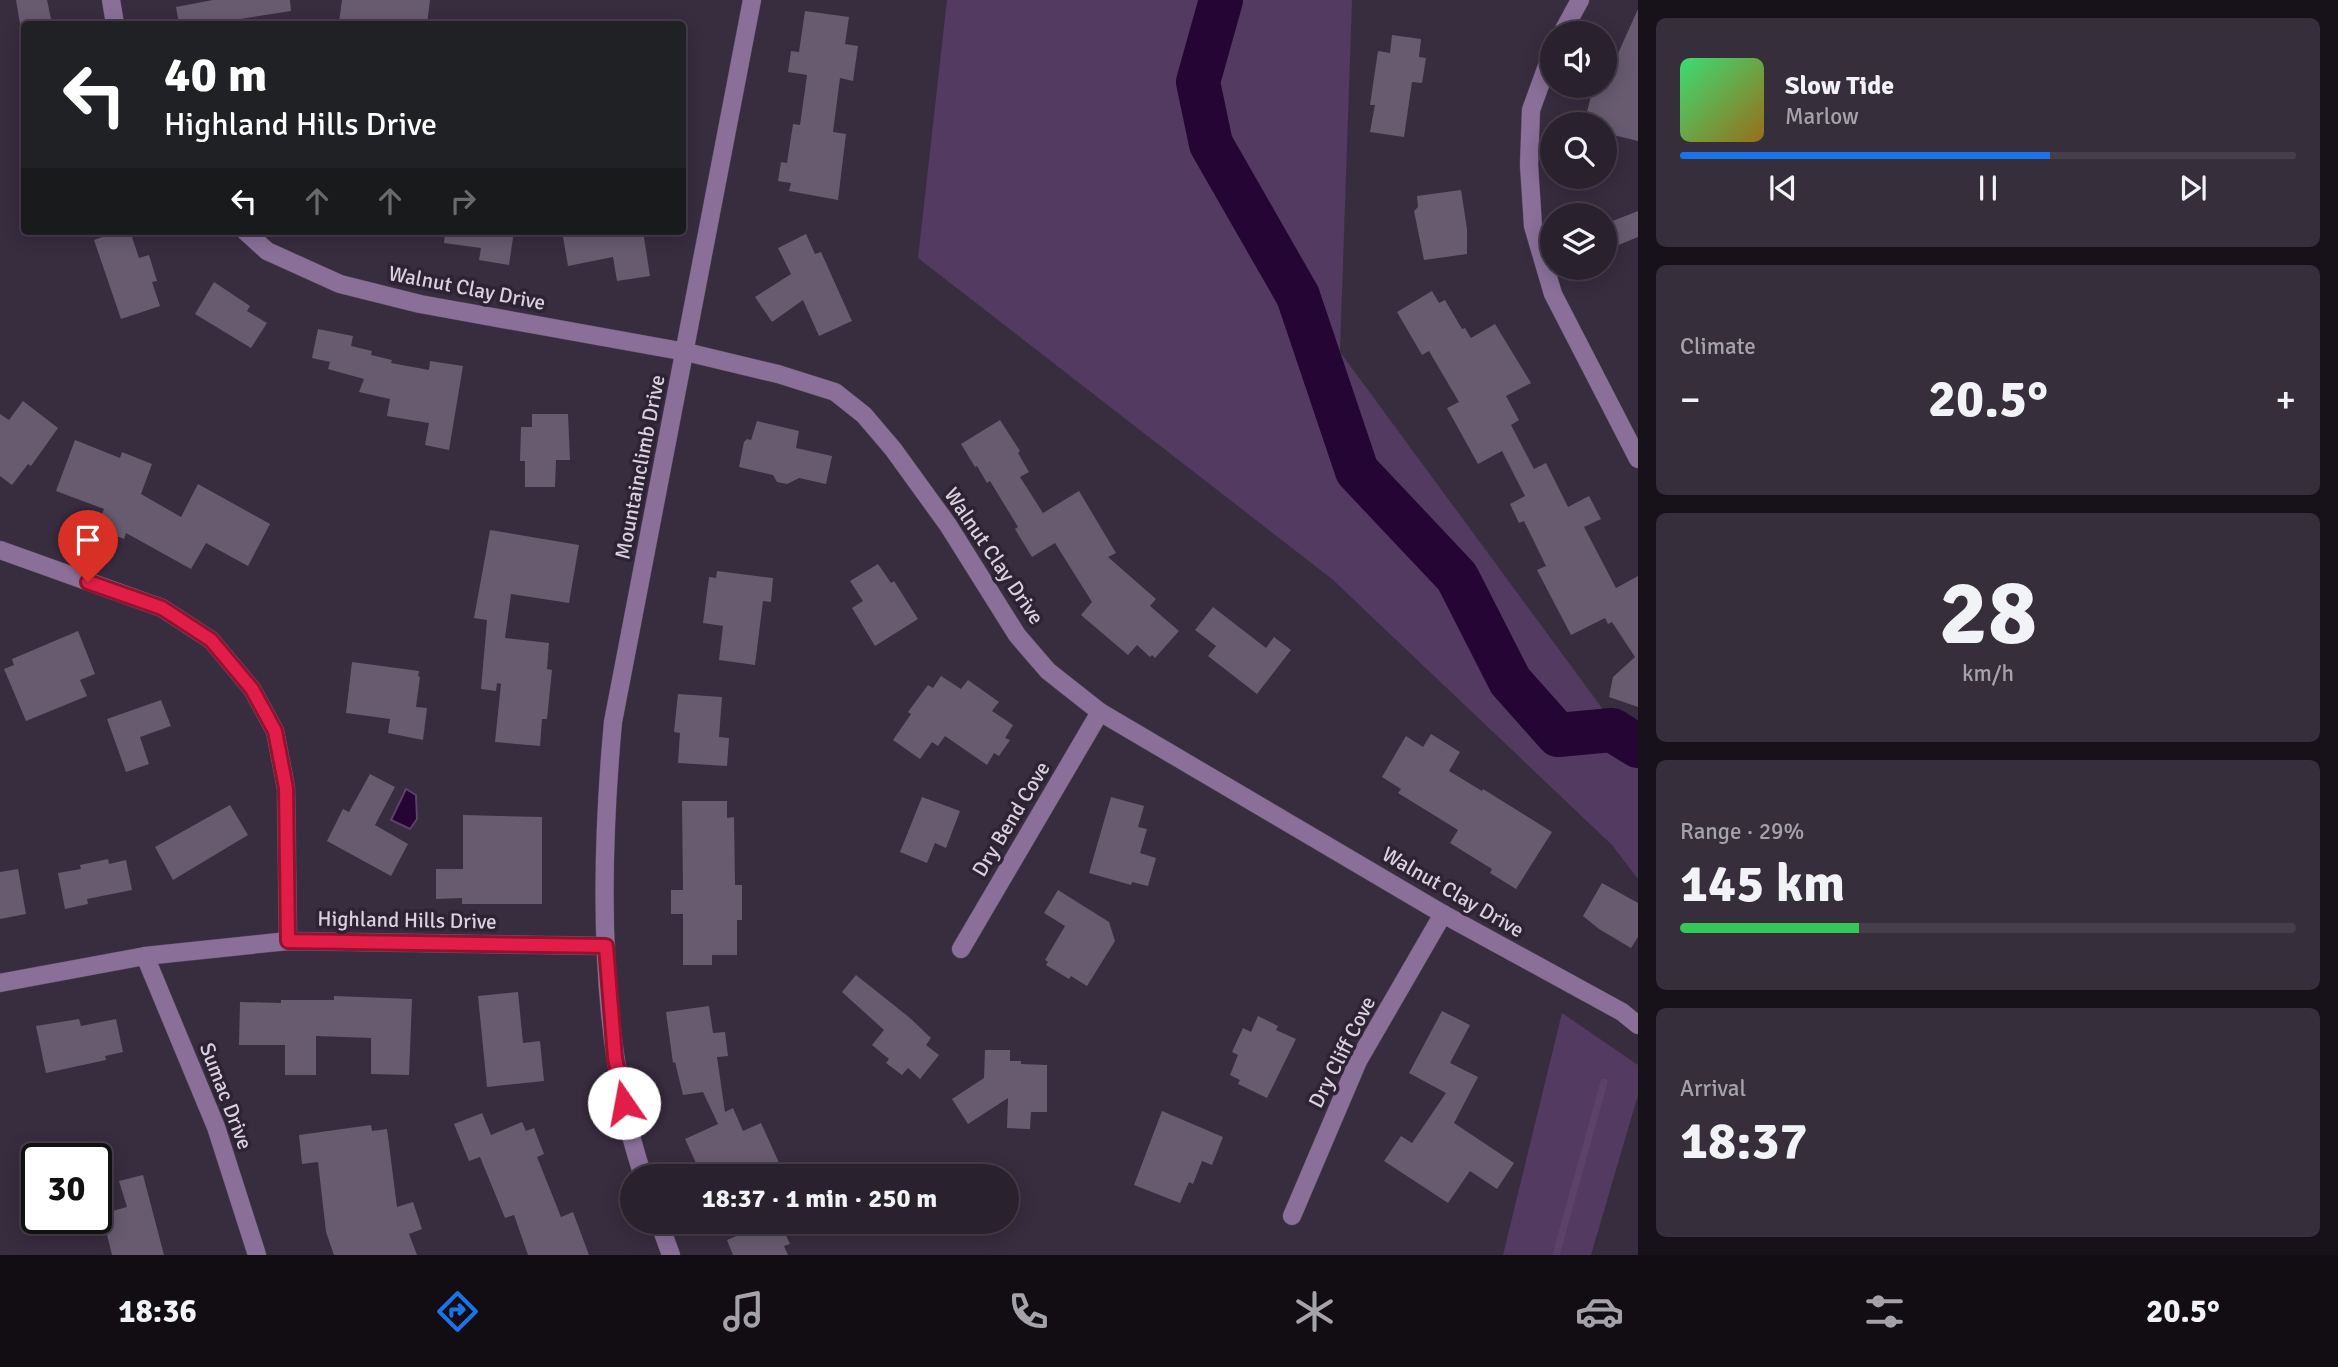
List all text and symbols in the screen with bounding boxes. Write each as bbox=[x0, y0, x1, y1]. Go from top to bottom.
map controls bbox=[1540, 21, 1617, 280]
button: sound bbox=[1540, 21, 1617, 98]
text: 40 m bbox=[164, 45, 267, 105]
icon: left bbox=[49, 49, 140, 140]
text: Slow Tide bbox=[1785, 70, 1894, 102]
text: Marlow bbox=[1785, 102, 1859, 131]
text: Highland Hills Drive bbox=[164, 105, 437, 144]
button: search bbox=[1540, 112, 1617, 189]
icon: previous bbox=[1764, 169, 1802, 207]
icon: pause bbox=[1969, 169, 2007, 207]
icon: next bbox=[2174, 169, 2212, 207]
icon: left bbox=[225, 182, 263, 220]
icon: ahead bbox=[298, 182, 336, 220]
icon: ahead bbox=[371, 182, 409, 220]
icon: right bbox=[444, 182, 482, 220]
button: layers bbox=[1540, 203, 1617, 280]
street label: Walnut Clay Drive bbox=[386, 260, 548, 316]
text: Climate bbox=[1680, 332, 1756, 361]
text: 20.5° bbox=[1928, 367, 2048, 431]
street label: Mountainclimb Drive bbox=[609, 373, 671, 561]
text: − bbox=[1680, 376, 1701, 423]
text: + bbox=[2275, 376, 2296, 423]
street label: Walnut Clay Drive bbox=[939, 483, 1049, 629]
pin bbox=[58, 510, 118, 582]
icon: arrive bbox=[69, 521, 107, 559]
text: 28 bbox=[1939, 557, 2037, 670]
text: km/h bbox=[1962, 659, 2014, 688]
street label: Dry Bend Cove bbox=[966, 757, 1056, 881]
text: Range · 29% bbox=[1680, 817, 1804, 846]
street label: Walnut Clay Drive bbox=[1377, 841, 1529, 943]
text: 145 km bbox=[1680, 852, 1845, 916]
street label: Highland Hills Drive bbox=[317, 905, 497, 935]
street label: Dry Cliff Cove bbox=[1303, 992, 1381, 1112]
street label: Sumac Drive bbox=[194, 1039, 258, 1153]
position arrow bbox=[587, 1066, 661, 1140]
text: Arrival bbox=[1680, 1074, 1746, 1103]
text: 18:37 bbox=[1680, 1109, 1808, 1173]
speed limit sign: 30 bbox=[21, 1143, 112, 1234]
text: 18:37 · 1 min · 250 m bbox=[702, 1183, 937, 1215]
icon: directions bbox=[433, 1287, 482, 1336]
icon: music bbox=[719, 1287, 768, 1336]
icon: phone bbox=[1004, 1287, 1053, 1336]
icon: climate bbox=[1290, 1287, 1339, 1336]
icon: car bbox=[1575, 1287, 1624, 1336]
icon: filters bbox=[1860, 1287, 1909, 1336]
text: 18:36 bbox=[118, 1292, 197, 1331]
text: 20.5° bbox=[2146, 1292, 2220, 1331]

